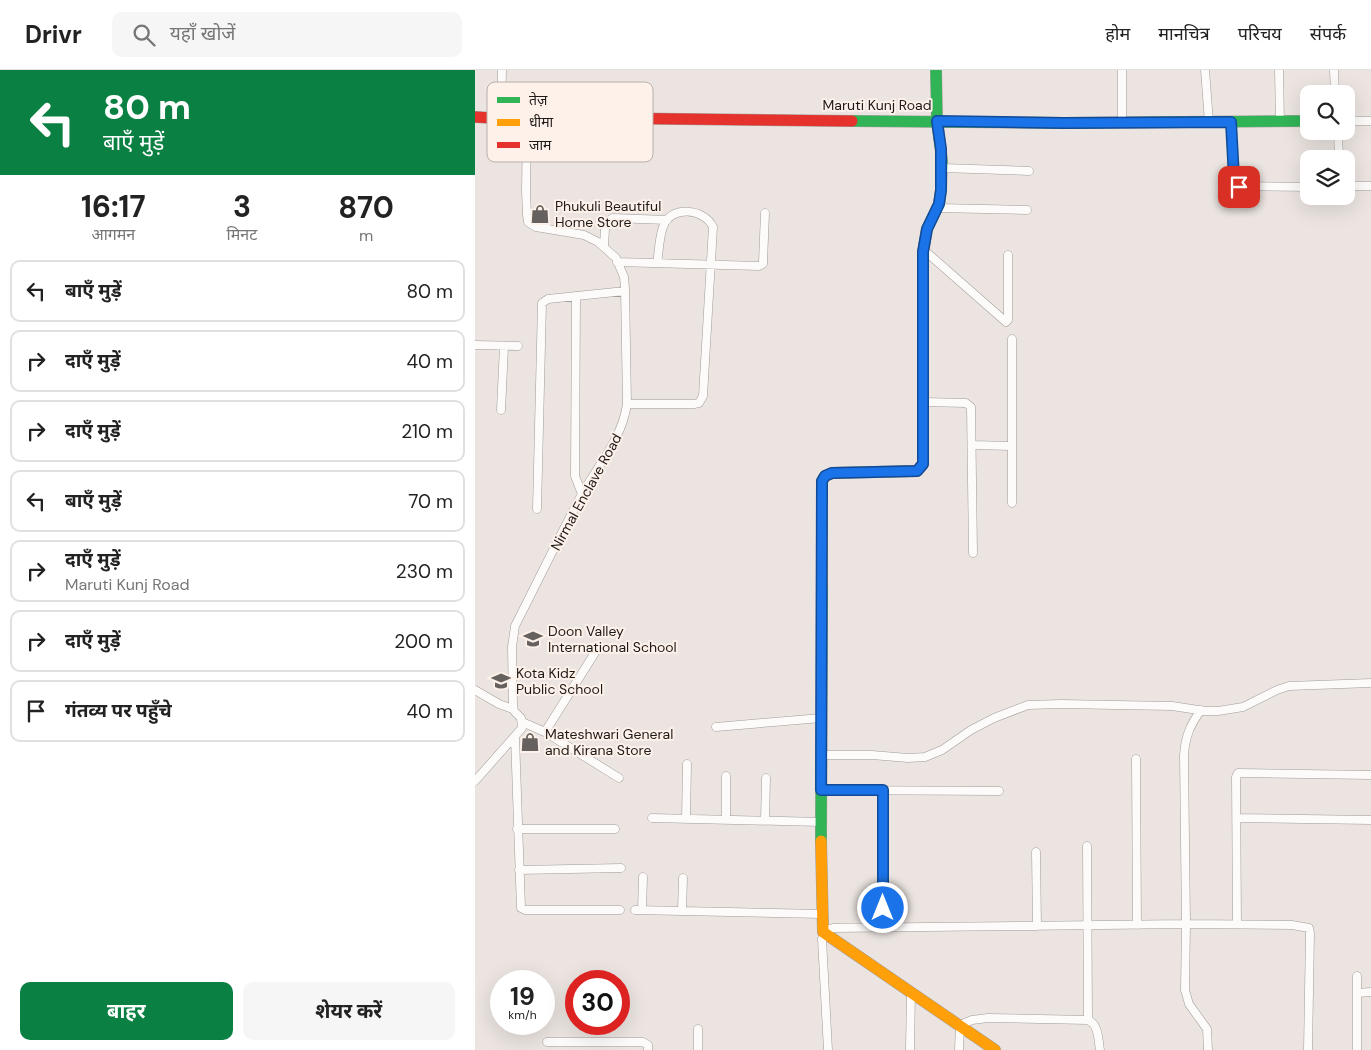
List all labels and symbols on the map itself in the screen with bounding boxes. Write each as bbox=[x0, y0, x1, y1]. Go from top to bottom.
legend bbox=[487, 82, 653, 162]
text: तेज़ bbox=[529, 91, 548, 109]
street label: Maruti Kunj Road bbox=[823, 96, 931, 114]
text: धीमा bbox=[529, 113, 554, 131]
text: जाम bbox=[529, 136, 552, 154]
pin bbox=[1218, 166, 1260, 208]
place label: Phukuli Beautiful Home Store bbox=[555, 197, 661, 231]
shop icon: Phukuli Beautiful Home Store bbox=[529, 203, 551, 225]
street label: Nirmal Enclave Road bbox=[546, 430, 626, 554]
place label: Doon Valley International School bbox=[548, 622, 677, 656]
school or university icon: Doon Valley International School bbox=[522, 628, 544, 650]
place label: Kota Kidz Public School bbox=[516, 664, 603, 698]
school or university icon: Kota Kidz Public School bbox=[490, 670, 512, 692]
place label: Mateshwari General and Kirana Store bbox=[545, 725, 673, 759]
shop icon: Mateshwari General and Kirana Store bbox=[519, 731, 541, 753]
position arrow bbox=[856, 881, 908, 933]
speed limit sign: 30 bbox=[565, 970, 630, 1035]

